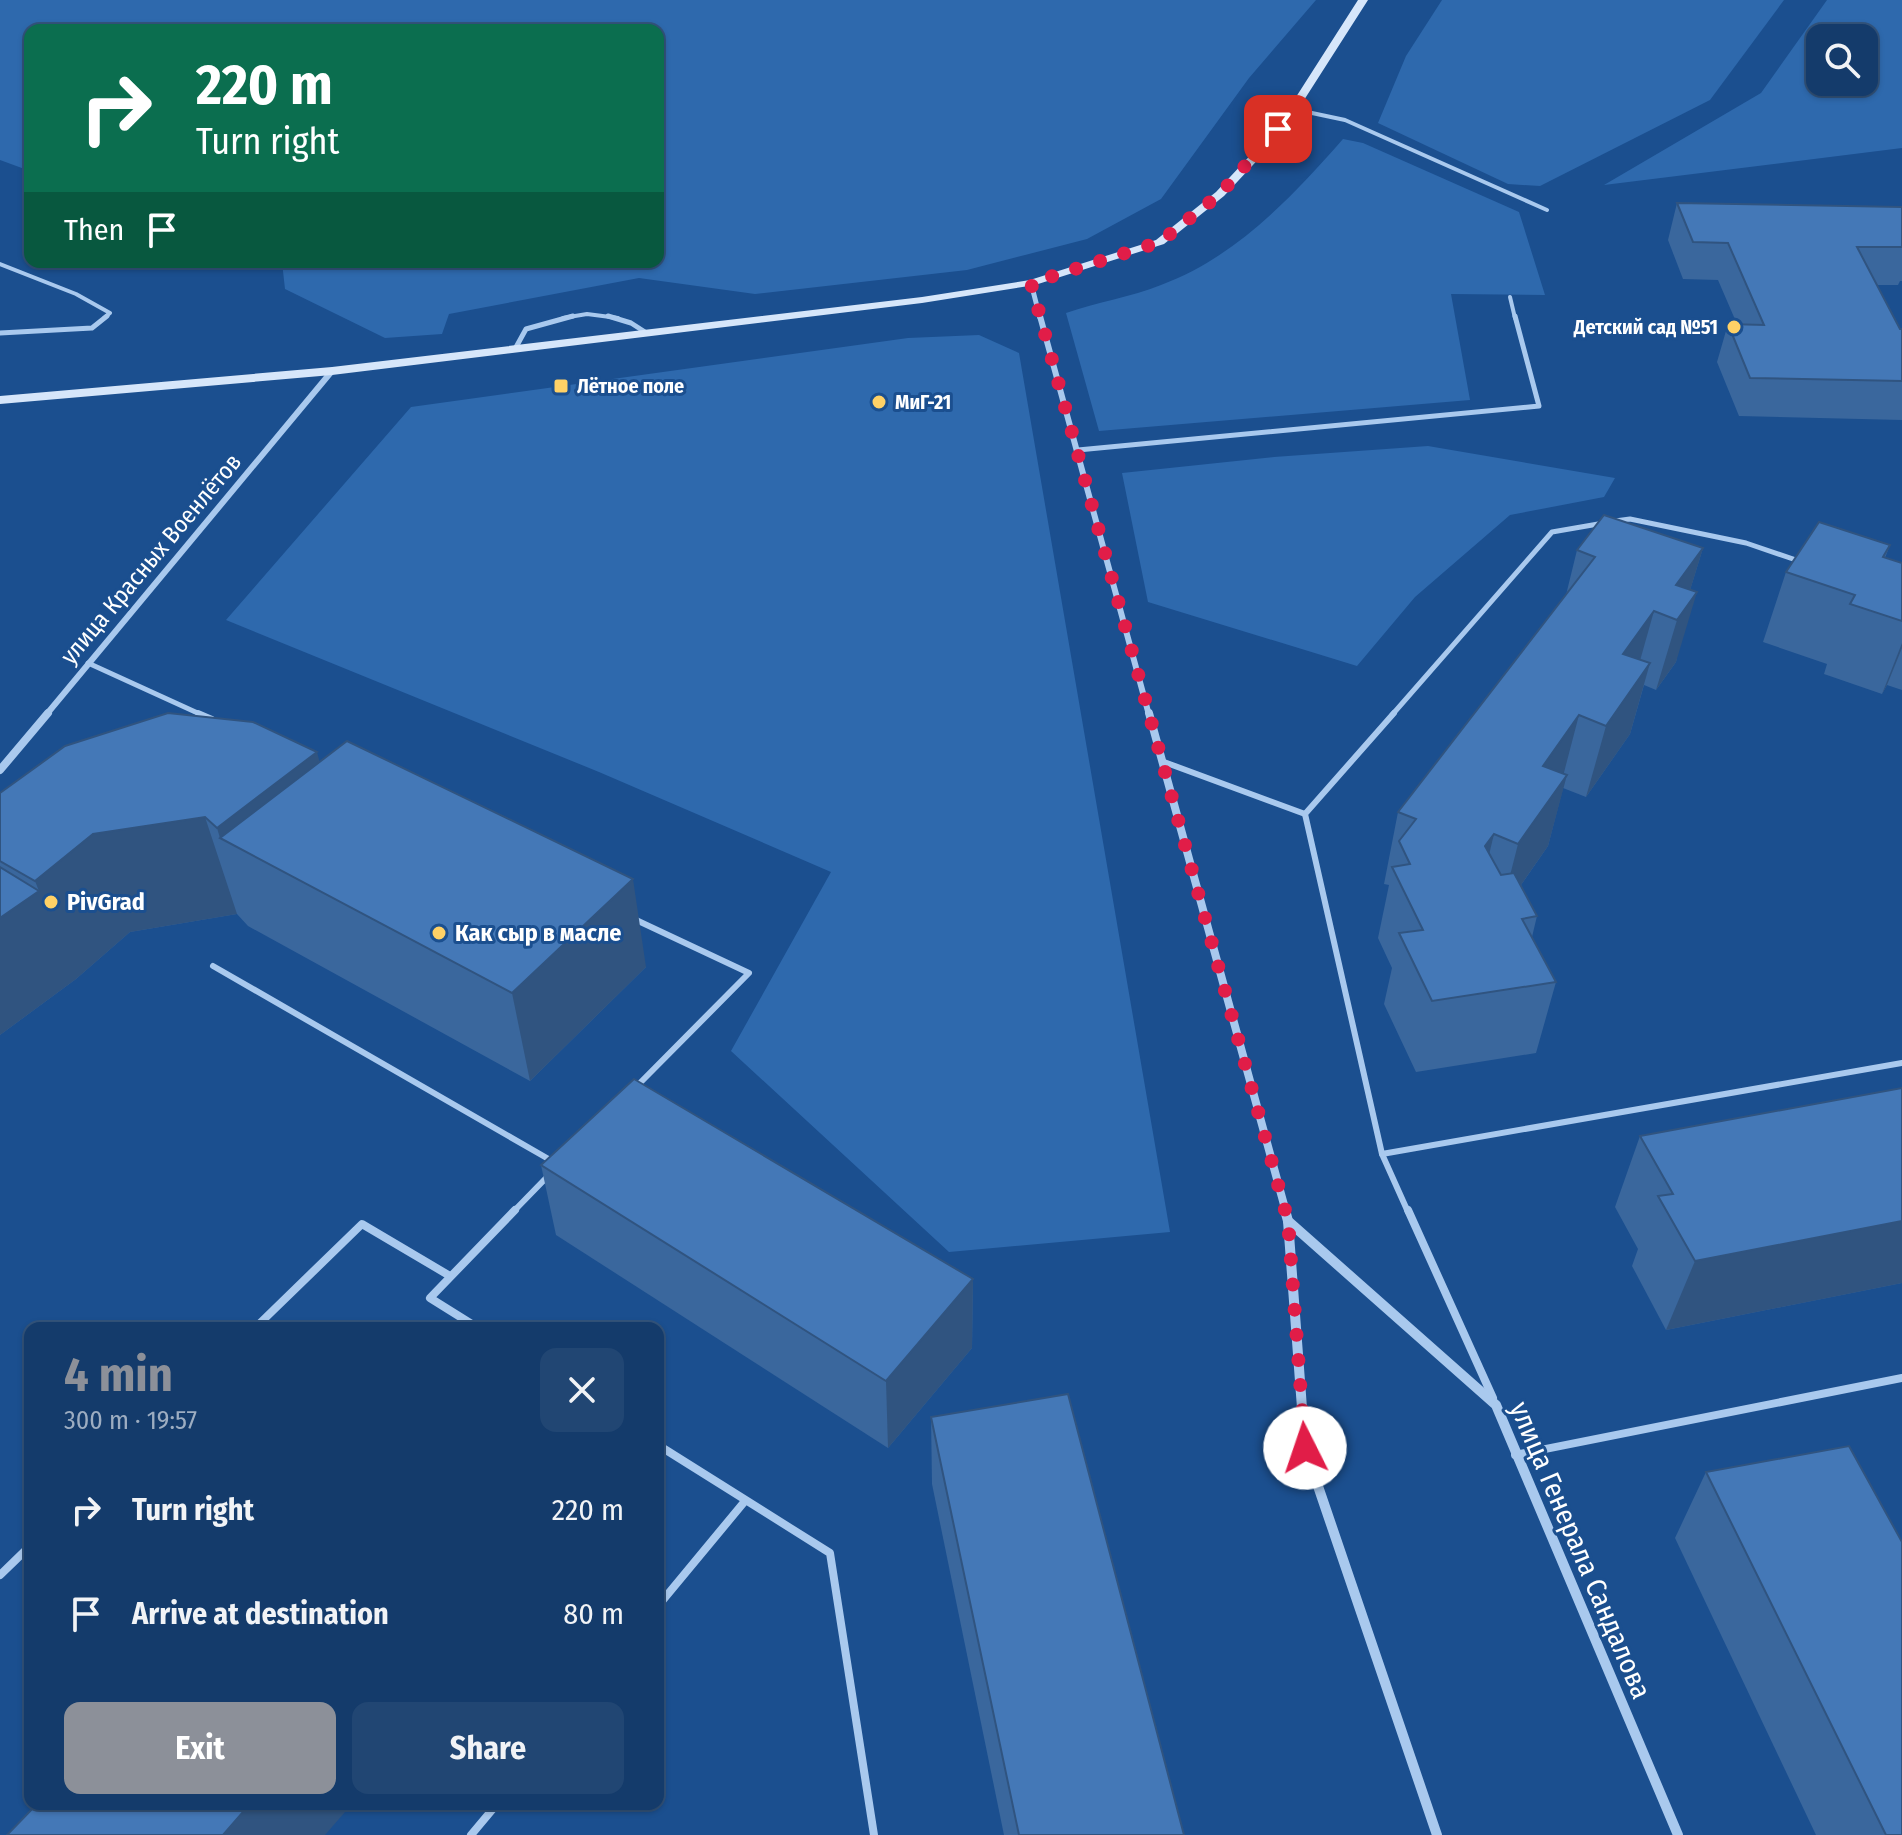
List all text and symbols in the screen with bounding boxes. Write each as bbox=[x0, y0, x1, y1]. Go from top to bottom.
map controls bbox=[1806, 24, 1878, 96]
button: search bbox=[1806, 24, 1878, 96]
text: 220 m bbox=[196, 52, 333, 119]
icon: right bbox=[64, 56, 168, 160]
pin bbox=[1244, 95, 1312, 163]
icon: arrive bbox=[1256, 107, 1300, 151]
text: Turn right bbox=[196, 120, 339, 164]
icon: arrive bbox=[140, 208, 184, 252]
text: Then bbox=[64, 212, 124, 248]
place label: Детский сад №51 bbox=[1573, 315, 1718, 339]
marker: Детский сад №51 bbox=[1725, 318, 1743, 336]
place label: Лётное поле bbox=[577, 374, 684, 398]
marker: Лётное поле bbox=[552, 377, 570, 395]
place label: МиГ-21 bbox=[895, 390, 951, 414]
marker: МиГ-21 bbox=[870, 393, 888, 411]
street label: улица Красных Военлётов bbox=[55, 448, 247, 670]
place label: PivGrad bbox=[67, 888, 145, 916]
marker: PivGrad bbox=[42, 893, 60, 911]
place label: Как сыр в масле bbox=[455, 919, 621, 947]
marker: Как сыр в масле bbox=[430, 924, 448, 942]
text: 4 min bbox=[64, 1346, 173, 1404]
button: close bbox=[540, 1348, 624, 1432]
street label: улица Генерала Сандалова bbox=[1503, 1397, 1658, 1704]
text: 300 m · 19:57 bbox=[64, 1405, 197, 1436]
position arrow bbox=[1263, 1406, 1347, 1490]
icon: right bbox=[64, 1488, 108, 1532]
text: Turn right bbox=[132, 1492, 254, 1528]
text: 220 m bbox=[552, 1492, 624, 1528]
icon: arrive bbox=[64, 1592, 108, 1636]
text: Arrive at destination bbox=[132, 1596, 389, 1632]
text: 80 m bbox=[563, 1596, 624, 1632]
button: Exit bbox=[64, 1702, 336, 1794]
button: Share bbox=[352, 1702, 624, 1794]

